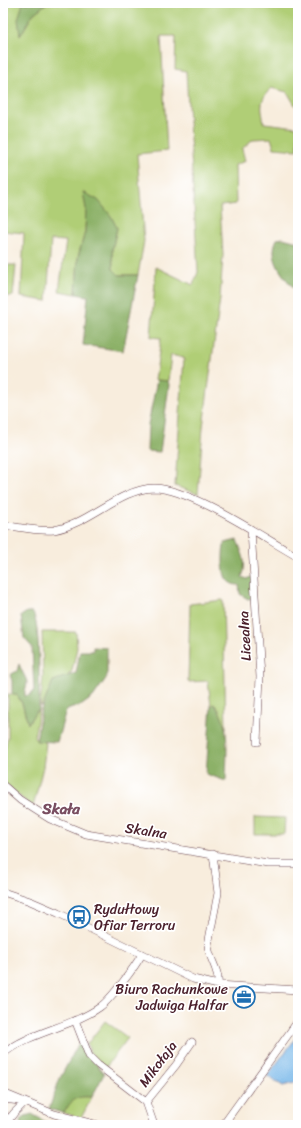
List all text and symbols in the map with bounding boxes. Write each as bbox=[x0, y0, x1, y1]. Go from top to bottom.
street label: Licealna bbox=[231, 610, 259, 662]
district label: Skała bbox=[41, 796, 80, 822]
street label: Skalna bbox=[123, 815, 170, 847]
place label: Rydułtowy Ofiar Terroru bbox=[94, 897, 176, 938]
bus stop icon: Rydułtowy Ofiar Terroru bbox=[66, 904, 92, 930]
place label: Biuro Rachunkowe Jadwiga Halfar bbox=[115, 977, 229, 1018]
office icon: Biuro Rachunkowe Jadwiga Halfar bbox=[231, 984, 257, 1010]
street label: Mikołaja bbox=[132, 1035, 184, 1093]

